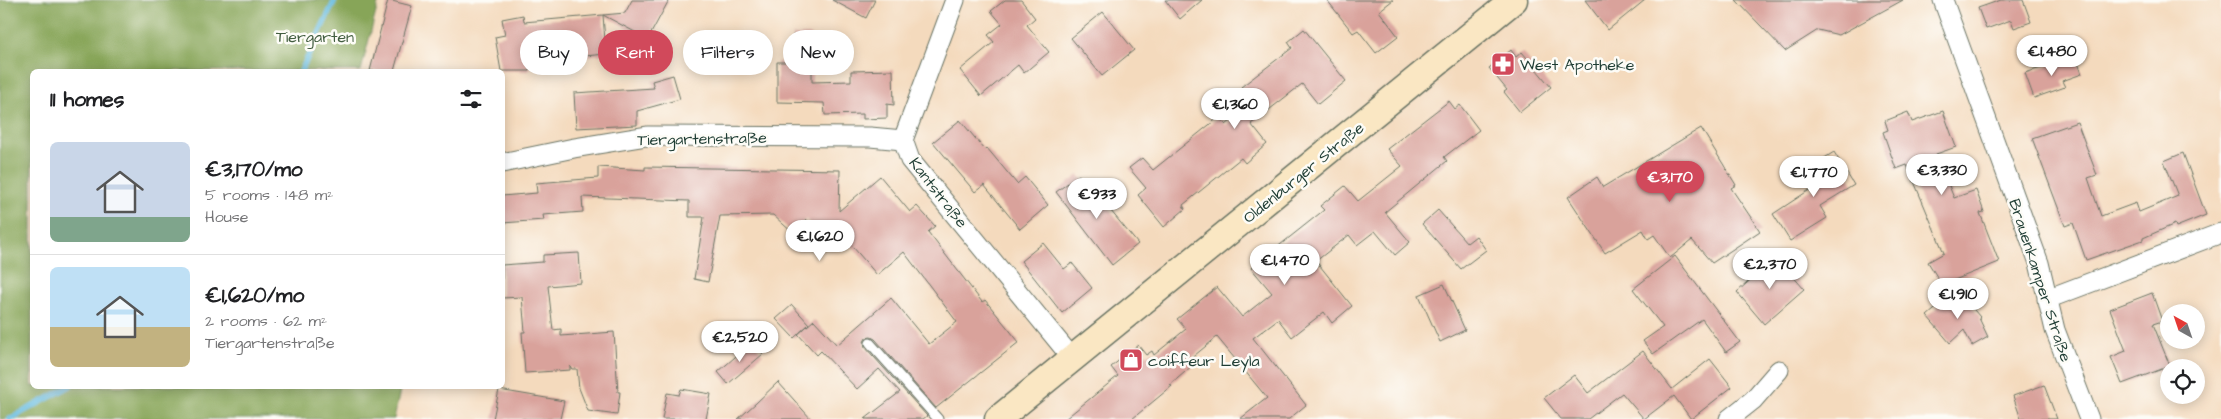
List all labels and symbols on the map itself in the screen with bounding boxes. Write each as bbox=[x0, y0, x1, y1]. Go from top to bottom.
park label: Tiergarten bbox=[276, 26, 354, 49]
pin: €1,480 bbox=[2011, 34, 2093, 77]
pharmacy icon: West Apotheke bbox=[1490, 51, 1516, 77]
place label: West Apotheke bbox=[1520, 54, 1635, 76]
pin: €1,360 bbox=[1194, 88, 1276, 130]
street label: Oldenburger Straße bbox=[1238, 117, 1370, 229]
street label: Tiergartenstraße bbox=[637, 127, 767, 152]
street label: Kantstraße bbox=[904, 153, 973, 233]
pin: €3,330 bbox=[1901, 154, 1983, 196]
pin: €1,770 bbox=[1773, 156, 1855, 198]
pin: €3,170 bbox=[1629, 160, 1711, 203]
pin: €933 bbox=[1067, 178, 1127, 220]
street label: Brauenkamper Straße bbox=[2003, 196, 2077, 365]
pin: €1,620 bbox=[779, 220, 861, 262]
pin: €1,470 bbox=[1244, 244, 1326, 286]
pin: €2,370 bbox=[1729, 248, 1811, 290]
pin: €1,910 bbox=[1917, 278, 1999, 320]
north arrow bbox=[2160, 304, 2205, 349]
pin: €2,520 bbox=[699, 320, 781, 363]
shop icon: coiffeur Leyla bbox=[1118, 347, 1144, 373]
place label: coiffeur Leyla bbox=[1148, 350, 1260, 373]

